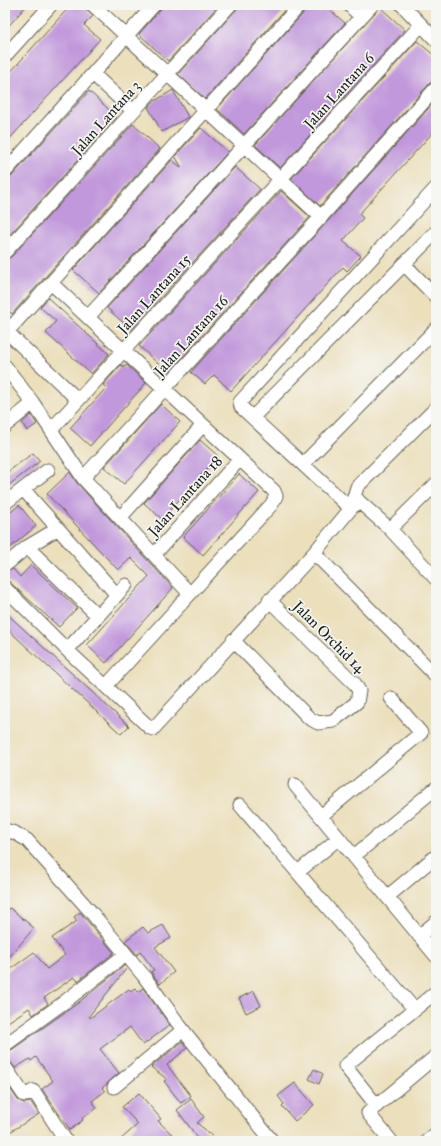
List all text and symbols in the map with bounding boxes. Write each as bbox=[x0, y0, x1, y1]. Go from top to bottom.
street label: Jalan Lantana 6 bbox=[299, 48, 380, 135]
street label: Jalan Lantana 3 bbox=[66, 77, 145, 161]
street label: Jalan Lantana 15 bbox=[112, 250, 195, 340]
street label: Jalan Lantana 16 bbox=[149, 291, 233, 382]
street label: Jalan Lantana 18 bbox=[143, 452, 227, 542]
street label: Jalan Orchid 14 bbox=[287, 596, 369, 678]

